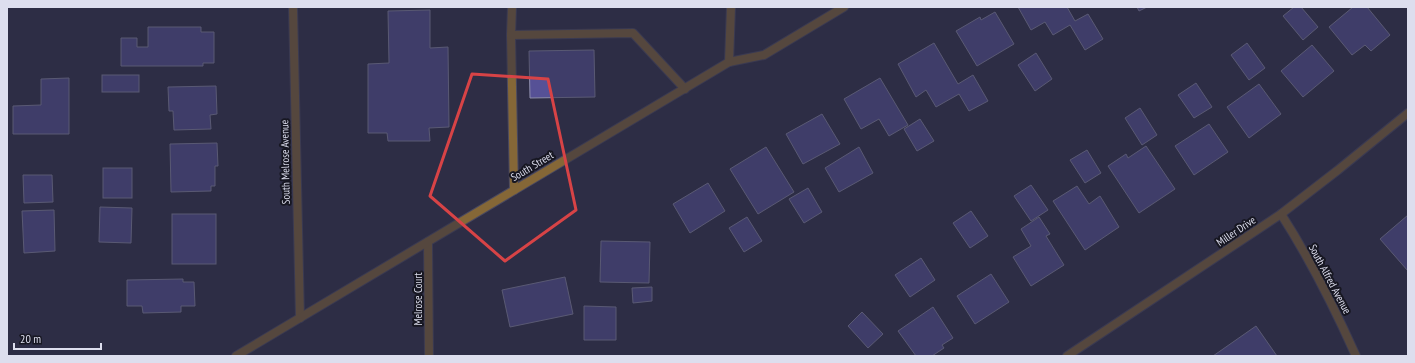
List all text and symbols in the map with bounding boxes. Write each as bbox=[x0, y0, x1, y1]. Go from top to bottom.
street label: South Melrose Avenue bbox=[277, 119, 293, 204]
street label: South Street bbox=[508, 148, 556, 184]
street label: Miller Drive bbox=[1214, 213, 1259, 249]
street label: South Alfred Avenue bbox=[1306, 242, 1354, 317]
street label: Melrose Court bbox=[411, 272, 425, 326]
scale bar bbox=[14, 325, 101, 351]
text: 20 m bbox=[20, 331, 41, 346]

